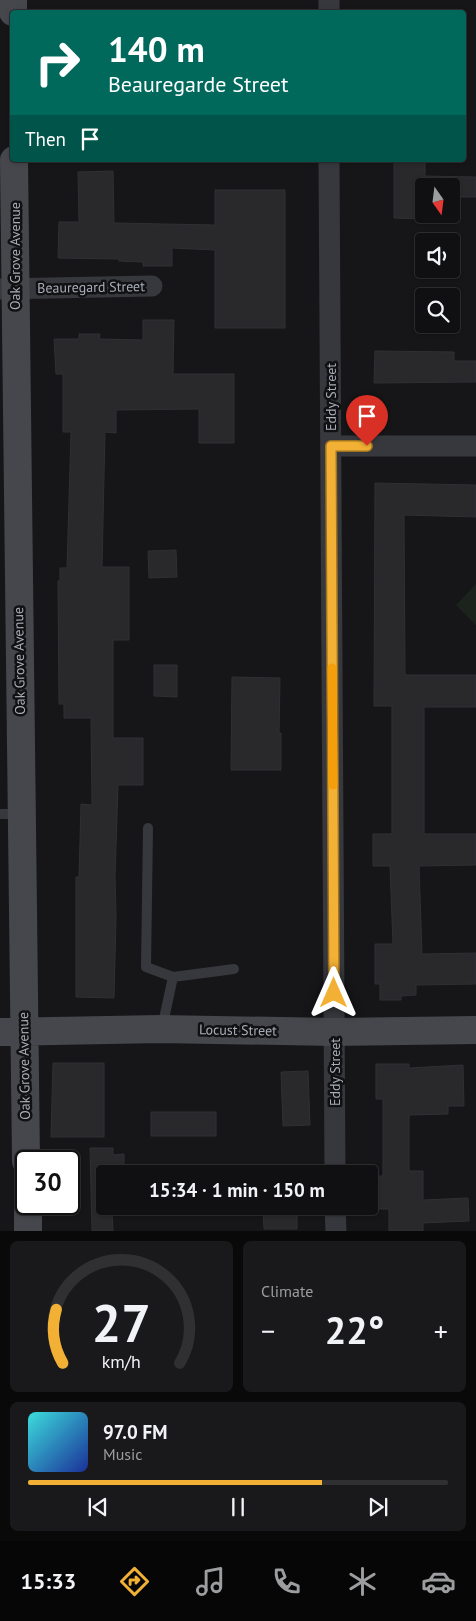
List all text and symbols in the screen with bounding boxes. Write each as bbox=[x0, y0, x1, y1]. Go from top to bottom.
text: 140 m bbox=[108, 26, 205, 72]
icon: right bbox=[25, 30, 90, 95]
text: Beauregarde Street bbox=[108, 70, 289, 98]
icon: arrive bbox=[76, 125, 104, 153]
text: Then bbox=[25, 127, 66, 151]
north arrow bbox=[415, 178, 460, 222]
map controls bbox=[415, 178, 460, 333]
street label: Oak Grove Avenue bbox=[6, 202, 24, 310]
button: sound bbox=[415, 233, 460, 278]
street label: Beauregard Street bbox=[37, 277, 145, 297]
button: search bbox=[415, 288, 460, 333]
street label: Eddy Street bbox=[322, 363, 340, 431]
pin bbox=[346, 395, 388, 446]
icon: arrive bbox=[353, 402, 381, 430]
street label: Oak Grove Avenue bbox=[9, 607, 29, 715]
position arrow bbox=[307, 966, 359, 1018]
street label: Oak Grove Avenue bbox=[14, 1012, 34, 1120]
street label: Locust Street bbox=[199, 1020, 277, 1040]
street label: Eddy Street bbox=[326, 1038, 344, 1106]
speed limit sign: 30 bbox=[15, 1150, 80, 1215]
text: 15:34 · 1 min · 150 m bbox=[149, 1178, 325, 1202]
text: Climate bbox=[261, 1281, 313, 1301]
text: 27 bbox=[92, 1289, 151, 1356]
text: 22° bbox=[325, 1305, 384, 1354]
text: − bbox=[261, 1312, 275, 1349]
text: + bbox=[434, 1312, 448, 1349]
text: km/h bbox=[102, 1350, 141, 1373]
text: 97.0 FM bbox=[103, 1420, 167, 1444]
text: Music bbox=[103, 1444, 143, 1464]
icon: previous bbox=[84, 1493, 112, 1521]
icon: pause bbox=[224, 1493, 252, 1521]
icon: next bbox=[364, 1493, 392, 1521]
icon: directions bbox=[117, 1564, 152, 1599]
icon: music bbox=[193, 1564, 228, 1599]
icon: phone bbox=[269, 1564, 304, 1599]
icon: climate bbox=[345, 1564, 380, 1599]
icon: car bbox=[421, 1564, 456, 1599]
text: 15:33 bbox=[20, 1567, 76, 1595]

